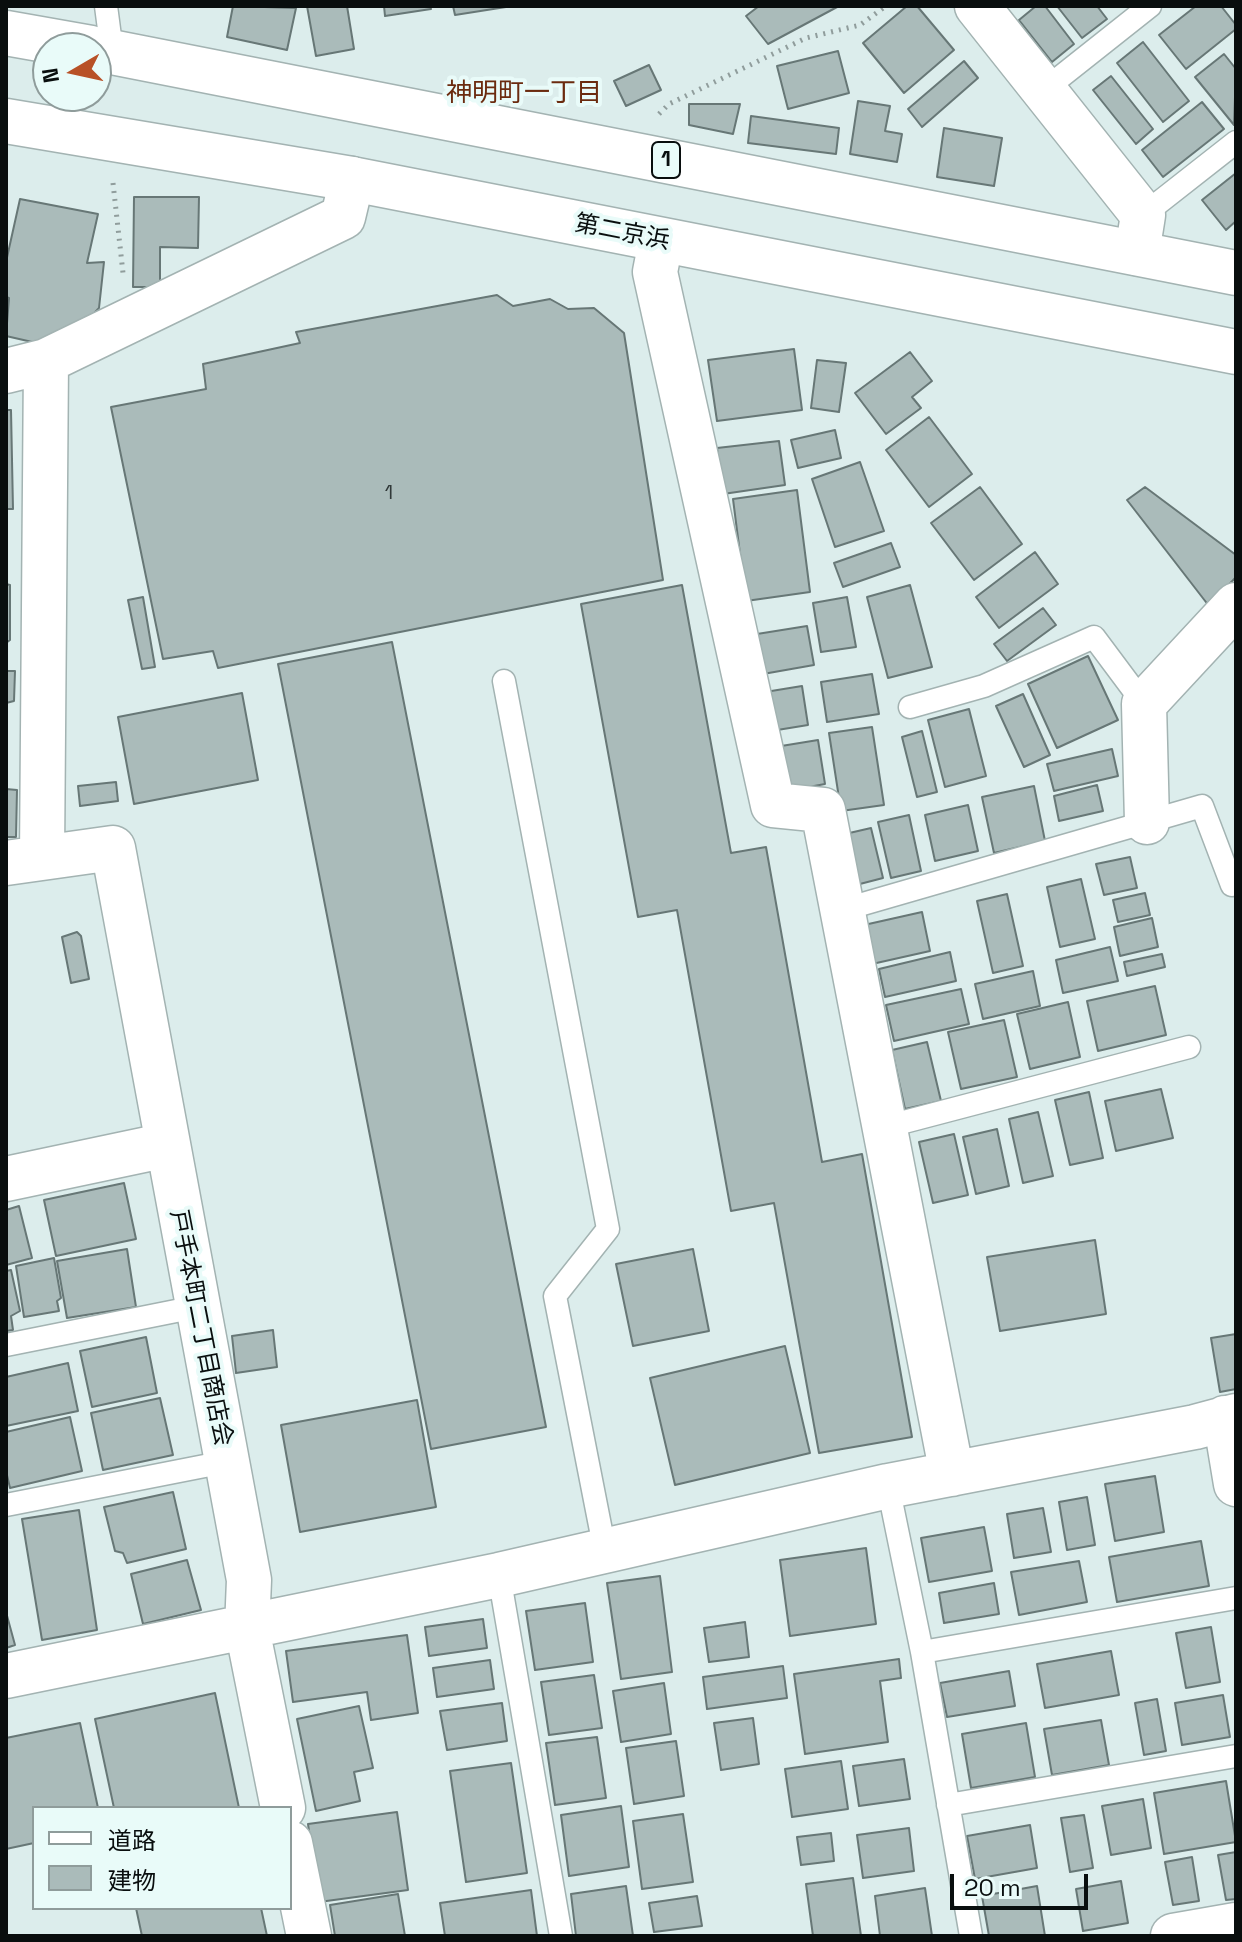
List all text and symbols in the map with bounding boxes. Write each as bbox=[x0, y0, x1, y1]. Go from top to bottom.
north arrow bbox=[32, 32, 112, 112]
text: N bbox=[35, 66, 65, 85]
district label: 神明町一丁目 bbox=[446, 78, 602, 110]
road number: 1 bbox=[652, 142, 680, 178]
street label: 第二京浜 bbox=[572, 210, 672, 256]
house number: 1 bbox=[385, 482, 393, 506]
street label: 戸手本町二丁目商店会 bbox=[163, 1207, 237, 1449]
legend bbox=[32, 1806, 292, 1910]
text: 道路 bbox=[108, 1825, 156, 1856]
scale bar bbox=[954, 1858, 1092, 1908]
text: 建物 bbox=[108, 1865, 156, 1896]
text: 20 m bbox=[964, 1872, 1021, 1903]

